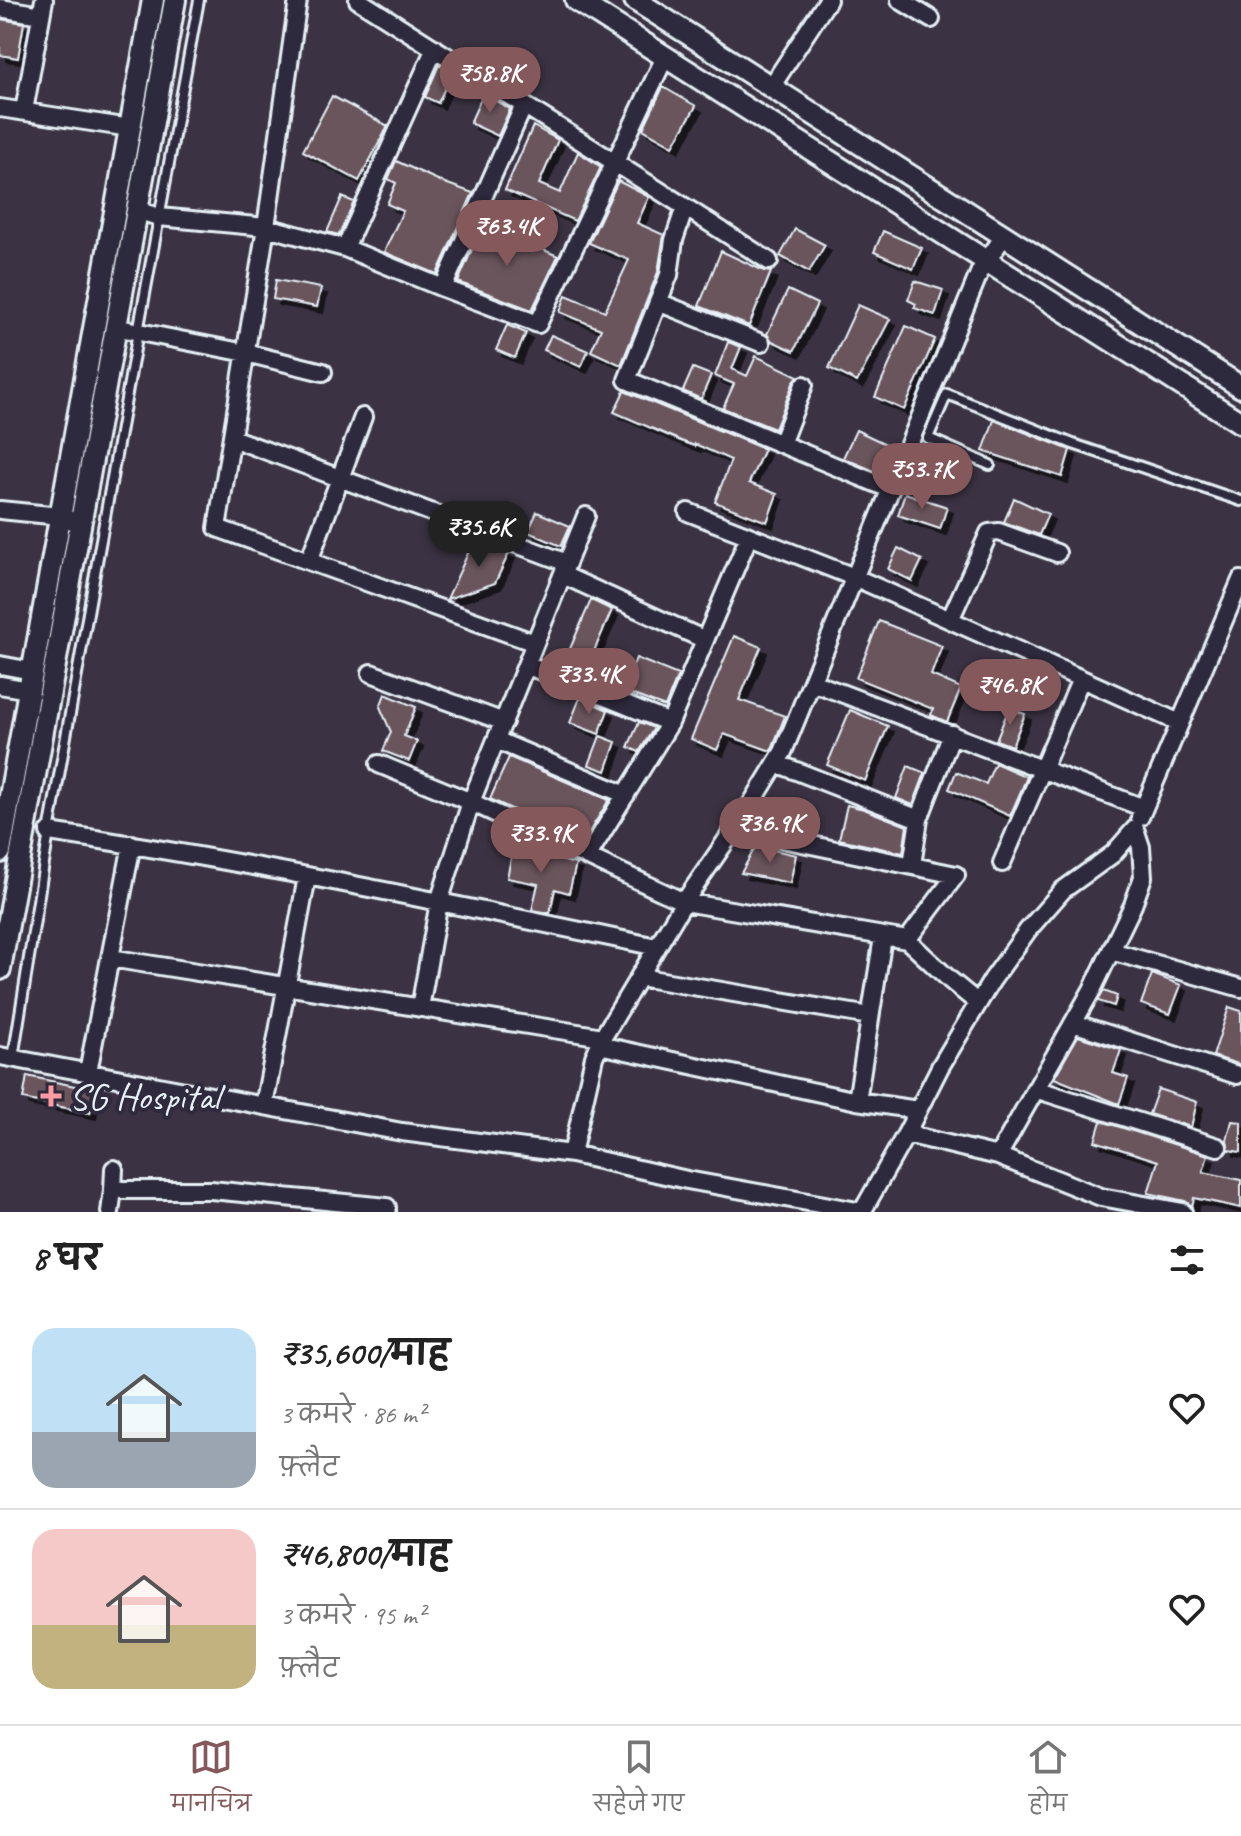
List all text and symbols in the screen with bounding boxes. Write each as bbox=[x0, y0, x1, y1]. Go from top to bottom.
pin: ₹58.8K bbox=[425, 47, 555, 115]
text: ₹58.8K bbox=[458, 56, 522, 89]
pin: ₹63.4K bbox=[442, 200, 572, 268]
text: ₹63.4K bbox=[474, 209, 540, 242]
pin: ₹53.7K bbox=[857, 443, 987, 511]
text: ₹53.7K bbox=[890, 452, 954, 485]
pin: ₹35.6K bbox=[414, 501, 544, 569]
text: ₹35.6K bbox=[446, 510, 512, 543]
pin: ₹33.4K bbox=[524, 648, 654, 716]
text: ₹33.4K bbox=[556, 657, 622, 690]
pin: ₹46.8K bbox=[945, 659, 1075, 727]
text: ₹46.8K bbox=[977, 668, 1043, 701]
pin: ₹36.9K bbox=[705, 797, 835, 865]
text: ₹36.9K bbox=[737, 806, 803, 839]
pin: ₹33.9K bbox=[476, 807, 606, 875]
text: ₹33.9K bbox=[509, 816, 573, 849]
place label: SG Hospital bbox=[69, 1073, 226, 1120]
marker: SG Hospital bbox=[40, 1085, 62, 1107]
text: 8 घर bbox=[32, 1236, 101, 1279]
icon: filters bbox=[1165, 1238, 1209, 1282]
text: ₹35,600/माह bbox=[280, 1331, 450, 1374]
icon: home bbox=[96, 1360, 192, 1456]
icon: heart bbox=[1165, 1386, 1209, 1430]
text: 3 कमरे · 86 m² bbox=[280, 1398, 425, 1431]
text: फ़्लैट bbox=[280, 1451, 339, 1484]
text: ₹46,800/माह bbox=[280, 1532, 450, 1575]
icon: home bbox=[96, 1561, 192, 1657]
icon: heart bbox=[1165, 1587, 1209, 1631]
text: 3 कमरे · 95 m² bbox=[280, 1599, 425, 1632]
text: फ़्लैट bbox=[280, 1652, 339, 1685]
tab: मानचित्र bbox=[171, 1735, 252, 1828]
tab: सहेजे गए bbox=[593, 1735, 684, 1828]
tab: होम bbox=[1026, 1735, 1070, 1828]

